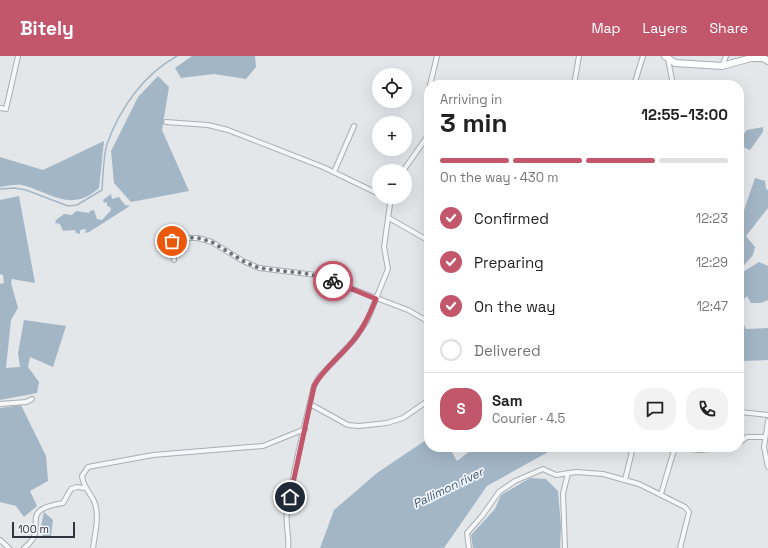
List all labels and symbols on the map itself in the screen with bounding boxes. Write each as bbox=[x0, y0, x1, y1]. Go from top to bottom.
pin bbox=[155, 224, 189, 258]
courier bbox=[313, 261, 353, 301]
water label: Pallimon river bbox=[410, 463, 487, 512]
pin bbox=[273, 480, 307, 514]
scale bar bbox=[12, 520, 75, 539]

